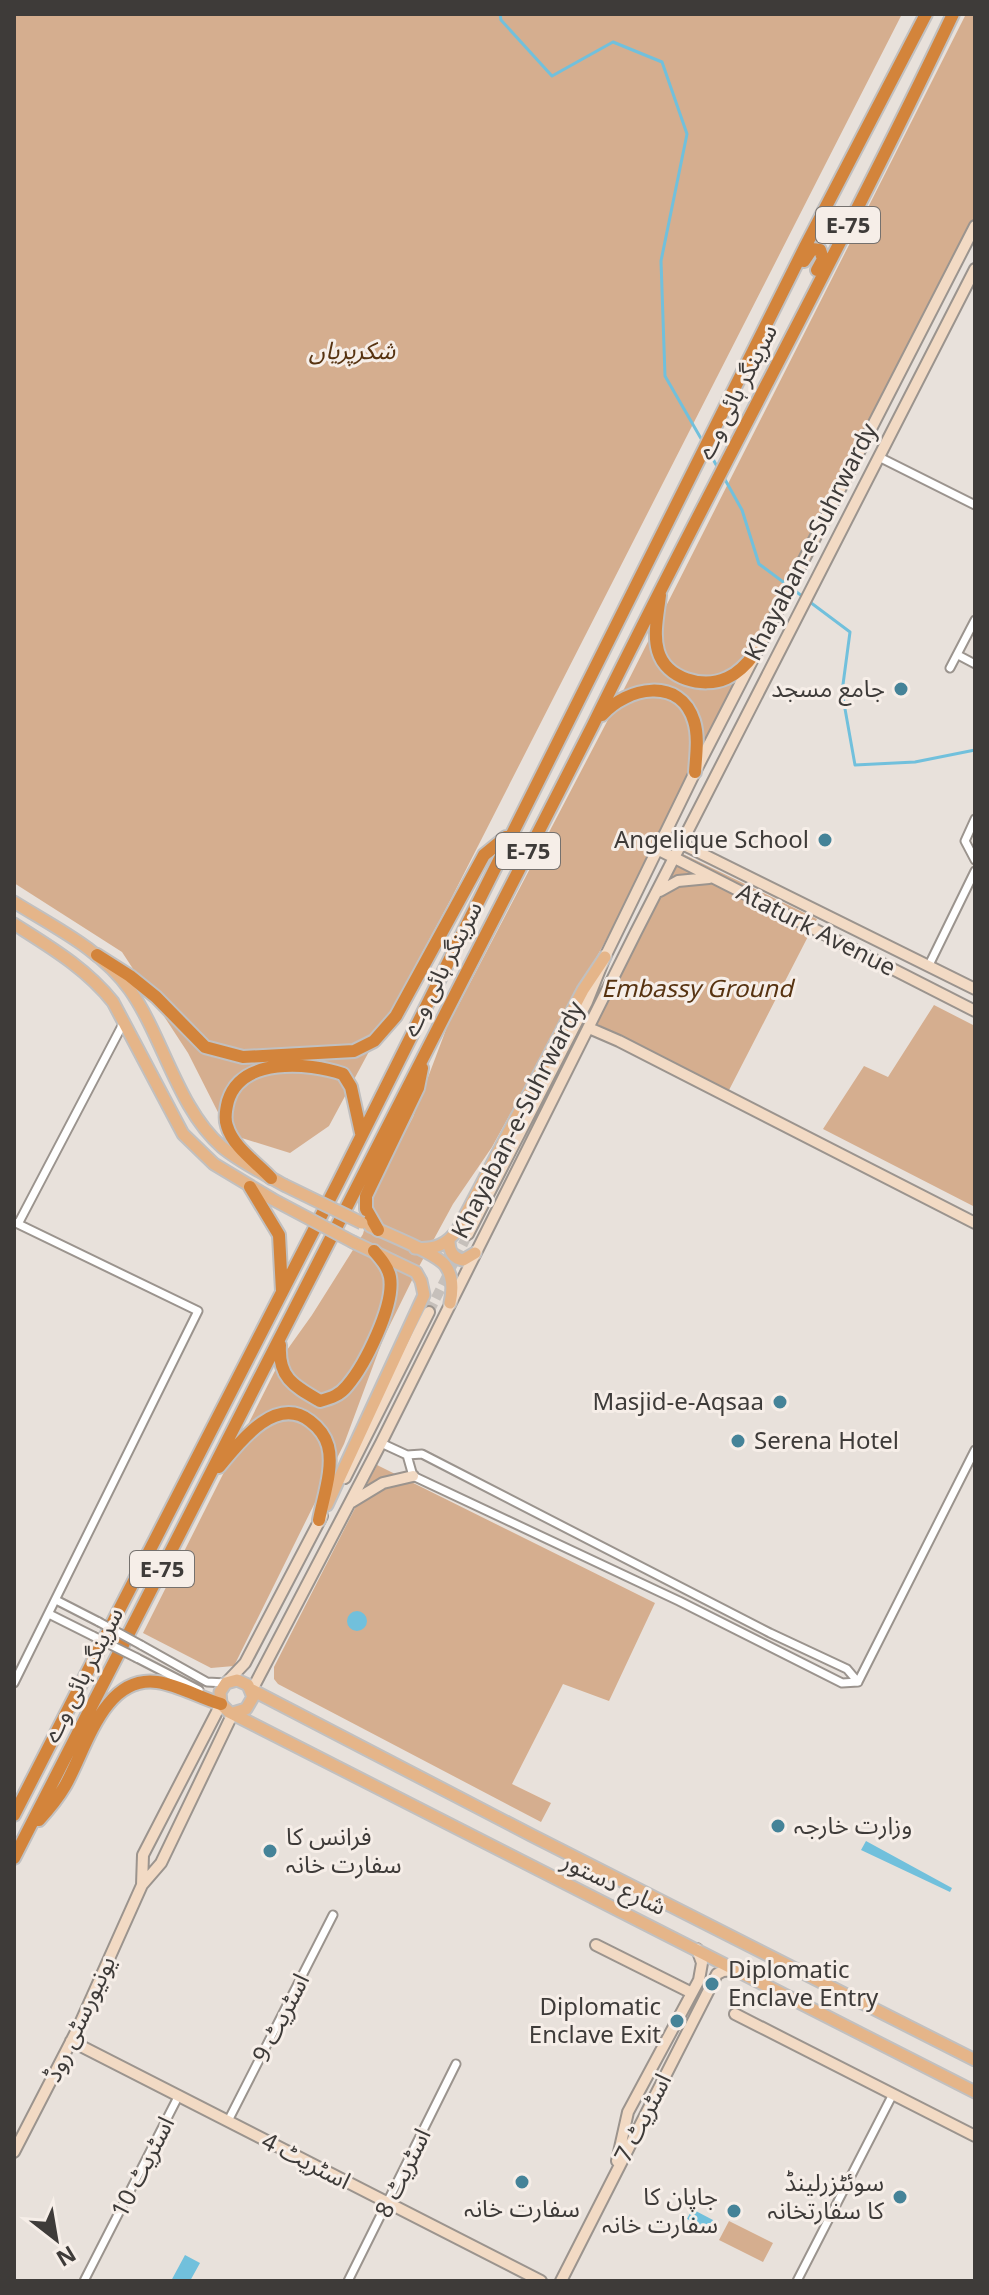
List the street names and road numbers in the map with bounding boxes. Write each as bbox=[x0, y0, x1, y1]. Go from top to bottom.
road number: E-75 bbox=[816, 207, 880, 243]
street label: سرینگر ہائی وے bbox=[681, 315, 794, 470]
street label: Khayaban-e-Suhrwardy bbox=[729, 413, 894, 671]
road number: E-75 bbox=[496, 833, 560, 869]
street label: Ataturk Avenue bbox=[727, 868, 905, 993]
street label: سرینگر ہائی وے bbox=[386, 892, 499, 1047]
street label: Khayaban-e-Suhrwardy bbox=[436, 991, 601, 1249]
road number: E-75 bbox=[130, 1551, 194, 1587]
street label: سرینگر ہائی وے bbox=[27, 1598, 140, 1753]
street label: شارع دستور bbox=[551, 1836, 675, 1932]
street label: یونیورسٹی روڈ bbox=[29, 1947, 132, 2092]
street label: اسٹریٹ 9 bbox=[237, 1964, 326, 2072]
street label: اسٹریٹ 7 bbox=[599, 2064, 688, 2172]
street label: اسٹریٹ 10 bbox=[96, 2107, 191, 2228]
street label: اسٹریٹ 4 bbox=[252, 2117, 360, 2206]
street label: اسٹریٹ 8 bbox=[360, 2119, 447, 2227]

